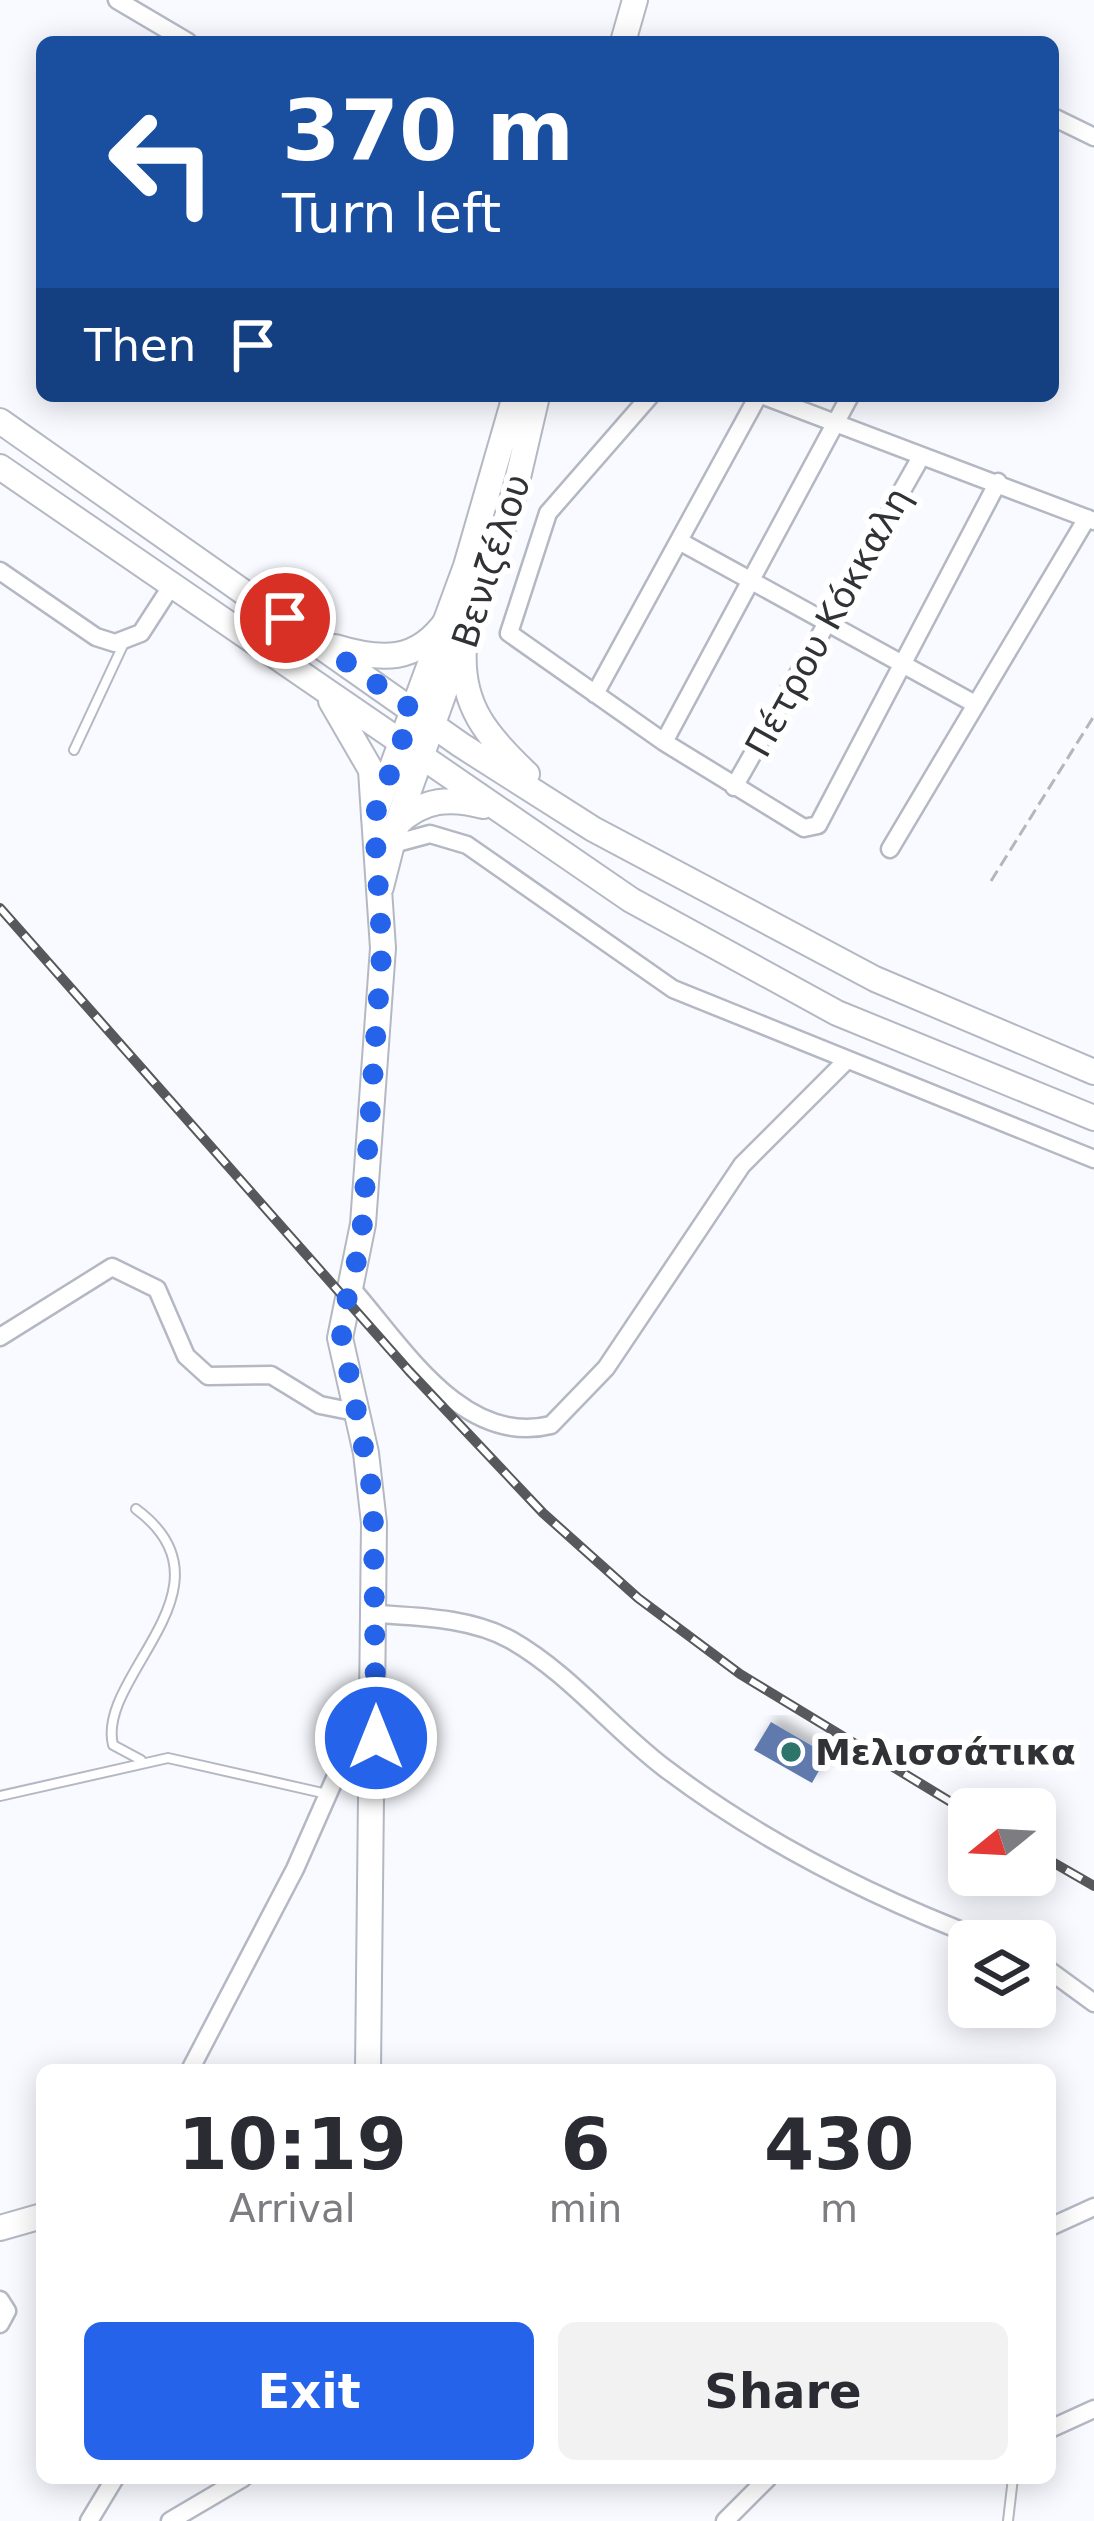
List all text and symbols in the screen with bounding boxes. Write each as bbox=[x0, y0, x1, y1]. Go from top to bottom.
text: 370 m bbox=[282, 82, 574, 180]
icon: left bbox=[84, 84, 240, 240]
text: Turn left bbox=[282, 182, 501, 245]
icon: arrive bbox=[220, 312, 286, 378]
text: Then bbox=[84, 319, 196, 372]
street label: Βενιζέλου bbox=[444, 469, 538, 653]
street label: Πέτρου Κόκκαλη bbox=[737, 480, 919, 764]
pin bbox=[234, 567, 336, 669]
icon: arrive bbox=[252, 585, 318, 651]
position arrow bbox=[313, 1675, 439, 1801]
place label: Μελισσάτικα bbox=[815, 1732, 1076, 1773]
marker: Μελισσάτικα bbox=[778, 1739, 804, 1765]
north arrow bbox=[948, 1788, 1056, 1896]
map controls bbox=[948, 1788, 1056, 2028]
button: layers bbox=[948, 1920, 1056, 2028]
text: 10:19 bbox=[178, 2102, 407, 2186]
text: 6 bbox=[560, 2102, 610, 2186]
text: 430 bbox=[764, 2102, 914, 2186]
text: Arrival bbox=[229, 2186, 356, 2231]
text: min bbox=[549, 2186, 622, 2231]
text: m bbox=[820, 2186, 858, 2231]
button: Exit bbox=[84, 2322, 534, 2460]
button: Share bbox=[558, 2322, 1008, 2460]

